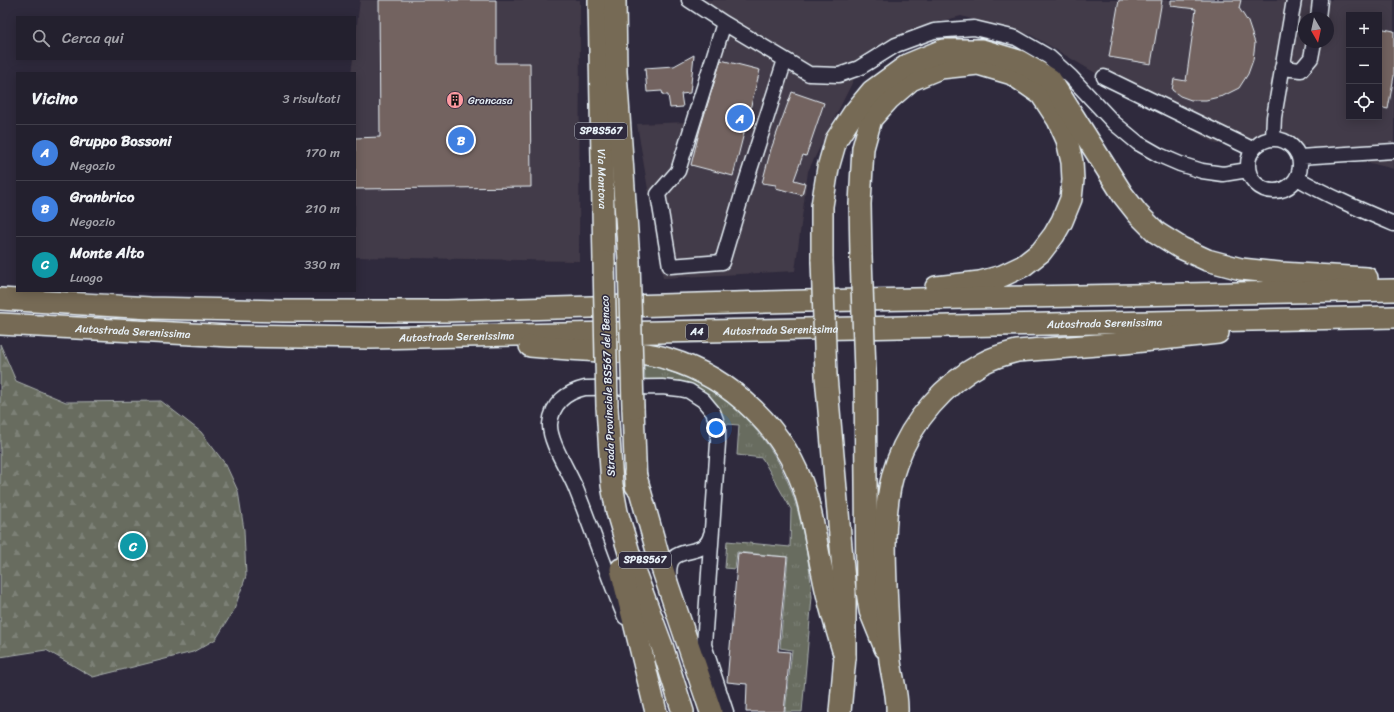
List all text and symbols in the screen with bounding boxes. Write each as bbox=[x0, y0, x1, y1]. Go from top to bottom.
north arrow bbox=[1298, 12, 1334, 48]
map controls bbox=[1346, 12, 1382, 120]
button: + bbox=[1346, 12, 1382, 48]
search box bbox=[16, 16, 356, 60]
text: Cerca qui bbox=[62, 25, 124, 51]
icon: search bbox=[30, 27, 52, 49]
button: − bbox=[1346, 48, 1382, 84]
text: Vicino bbox=[32, 83, 78, 113]
button: locate bbox=[1346, 84, 1382, 120]
text: 3 risultati bbox=[282, 87, 340, 110]
building icon: Grancasa bbox=[445, 90, 465, 110]
place label: Grancasa bbox=[468, 91, 513, 110]
pin: A bbox=[727, 103, 753, 133]
road number: SPBS567 bbox=[575, 123, 627, 139]
pin: B bbox=[448, 125, 474, 155]
text: Gruppo Bossoni bbox=[70, 128, 172, 154]
text: A bbox=[41, 141, 49, 164]
text: 170 m bbox=[305, 141, 340, 164]
street label: Via Mantova bbox=[592, 149, 612, 210]
text: Negozio bbox=[70, 154, 115, 177]
text: Granbrico bbox=[70, 184, 134, 210]
text: B bbox=[41, 197, 49, 220]
text: 210 m bbox=[305, 197, 340, 220]
text: Negozio bbox=[70, 210, 115, 233]
text: Monte Alto bbox=[70, 240, 144, 266]
text: C bbox=[41, 253, 49, 276]
text: 330 m bbox=[304, 253, 340, 276]
text: Luogo bbox=[70, 266, 103, 289]
street label: Strada Provinciale BS567 del Benaco bbox=[595, 295, 621, 477]
street label: Autostrada Serenissima bbox=[1046, 312, 1163, 334]
street label: Autostrada Serenissima bbox=[74, 318, 191, 343]
street label: Autostrada Serenissima bbox=[722, 319, 839, 340]
road number: A4 bbox=[686, 324, 708, 340]
street label: Autostrada Serenissima bbox=[398, 326, 515, 347]
your location bbox=[706, 418, 726, 438]
pin: C bbox=[120, 531, 146, 561]
road number: SPBS567 bbox=[619, 552, 671, 568]

